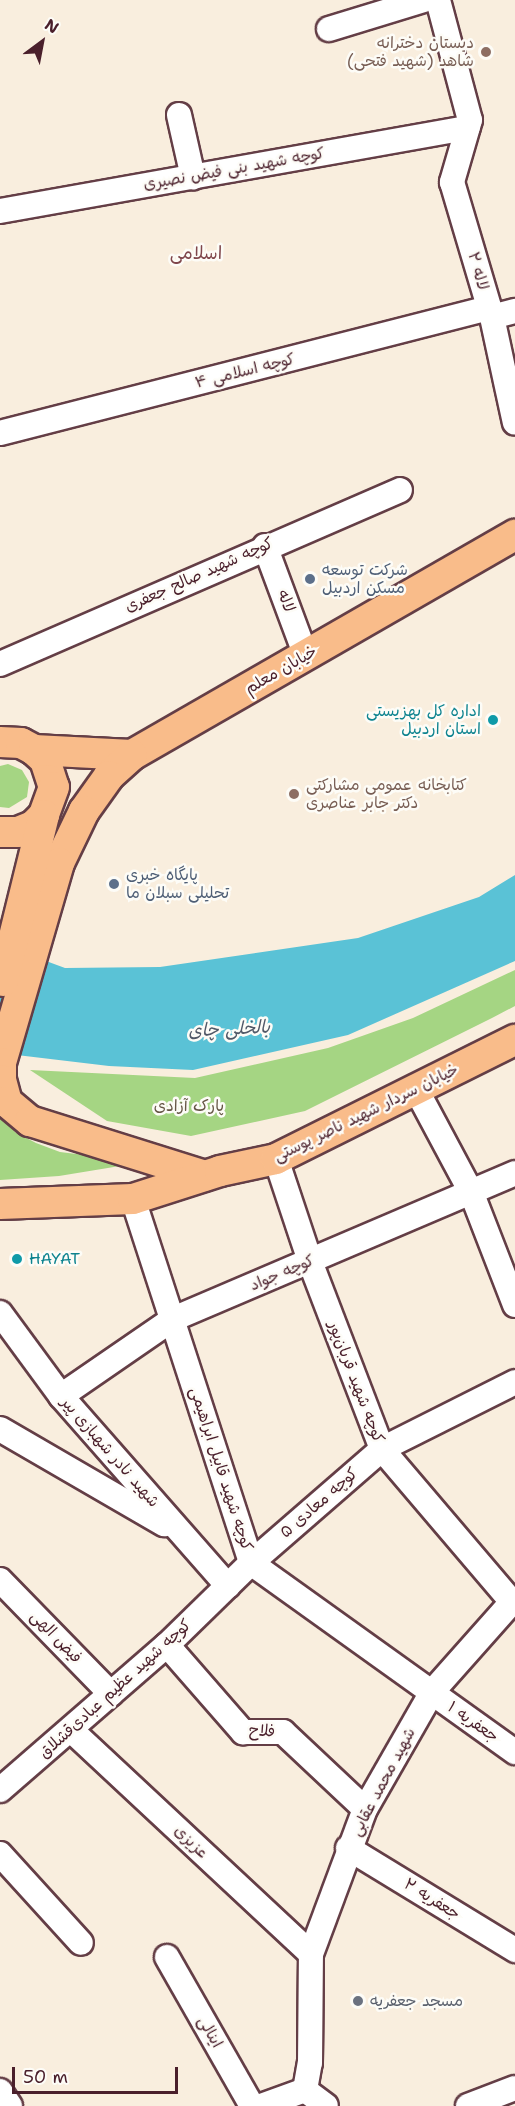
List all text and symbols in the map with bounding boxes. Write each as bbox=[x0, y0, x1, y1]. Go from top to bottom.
north arrow bbox=[12, 12, 72, 72]
text: N bbox=[41, 14, 63, 39]
place label: دبستان دخترانه شاهد (شهید فتحی) bbox=[347, 33, 474, 71]
marker: دبستان دخترانه شاهد (شهید فتحی) bbox=[479, 45, 493, 59]
street label: کوچه شهید بنی فیض نصیری bbox=[142, 144, 326, 194]
district label: اسلامی bbox=[170, 242, 222, 264]
street label: لاله ۲ bbox=[463, 250, 493, 292]
street label: کوچه اسلامی ۴ bbox=[193, 349, 297, 393]
street label: کوچه شهید صالح جعفری bbox=[122, 534, 276, 616]
place label: شرکت توسعه مسکن اردبیل bbox=[322, 560, 408, 598]
marker: شرکت توسعه مسکن اردبیل bbox=[303, 572, 317, 586]
street label: لاله bbox=[273, 587, 299, 615]
street label: خیابان معلم bbox=[241, 642, 321, 698]
place label: اداره کل بهزیستی استان اردبیل bbox=[366, 701, 481, 739]
marker: اداره کل بهزیستی استان اردبیل bbox=[486, 713, 500, 727]
place label: کتابخانه عمومی مشارکتی دکتر جابر عناصری bbox=[306, 775, 467, 813]
marker: کتابخانه عمومی مشارکتی دکتر جابر عناصری bbox=[287, 787, 301, 801]
place label: پایگاه خبری تحلیلی سبلان ما bbox=[126, 865, 229, 903]
marker: پایگاه خبری تحلیلی سبلان ما bbox=[107, 877, 121, 891]
water label: بالخلی چای bbox=[187, 1016, 271, 1042]
street label: خیابان سردار شهید ناصر پوستی bbox=[271, 1060, 461, 1166]
park label: پارک آزادی bbox=[154, 1096, 224, 1116]
place label: HAYAT bbox=[29, 1249, 80, 1269]
street label: کوچه جواد bbox=[247, 1251, 317, 1295]
marker: HAYAT bbox=[10, 1252, 24, 1266]
street label: کوچه شهید قربان‌پور bbox=[324, 1318, 388, 1446]
street label: کوچه شهید قابیل ابراهیمی bbox=[185, 1385, 257, 1553]
street label: شهید نادر شهبازی پیر bbox=[57, 1393, 163, 1511]
street label: کوچه معادی ۵ bbox=[276, 1464, 362, 1542]
street label: فیض الهی bbox=[26, 1607, 86, 1667]
street label: کوچه شهید عظیم عبادی‌قشلاق bbox=[35, 1615, 195, 1763]
street label: جعفریه ۱ bbox=[444, 1698, 502, 1746]
street label: فلاح bbox=[248, 1721, 276, 1741]
street label: شهید محمد عقابی bbox=[346, 1725, 420, 1839]
street label: عزیزی bbox=[170, 1821, 212, 1863]
street label: جعفریه ۲ bbox=[400, 1874, 464, 1924]
place label: مسجد جعفریه bbox=[370, 1991, 463, 2011]
marker: مسجد جعفریه bbox=[351, 1994, 365, 2008]
street label: اینالی bbox=[193, 2013, 227, 2051]
scale bar bbox=[15, 2055, 182, 2093]
text: 50 m bbox=[23, 2065, 68, 2089]

